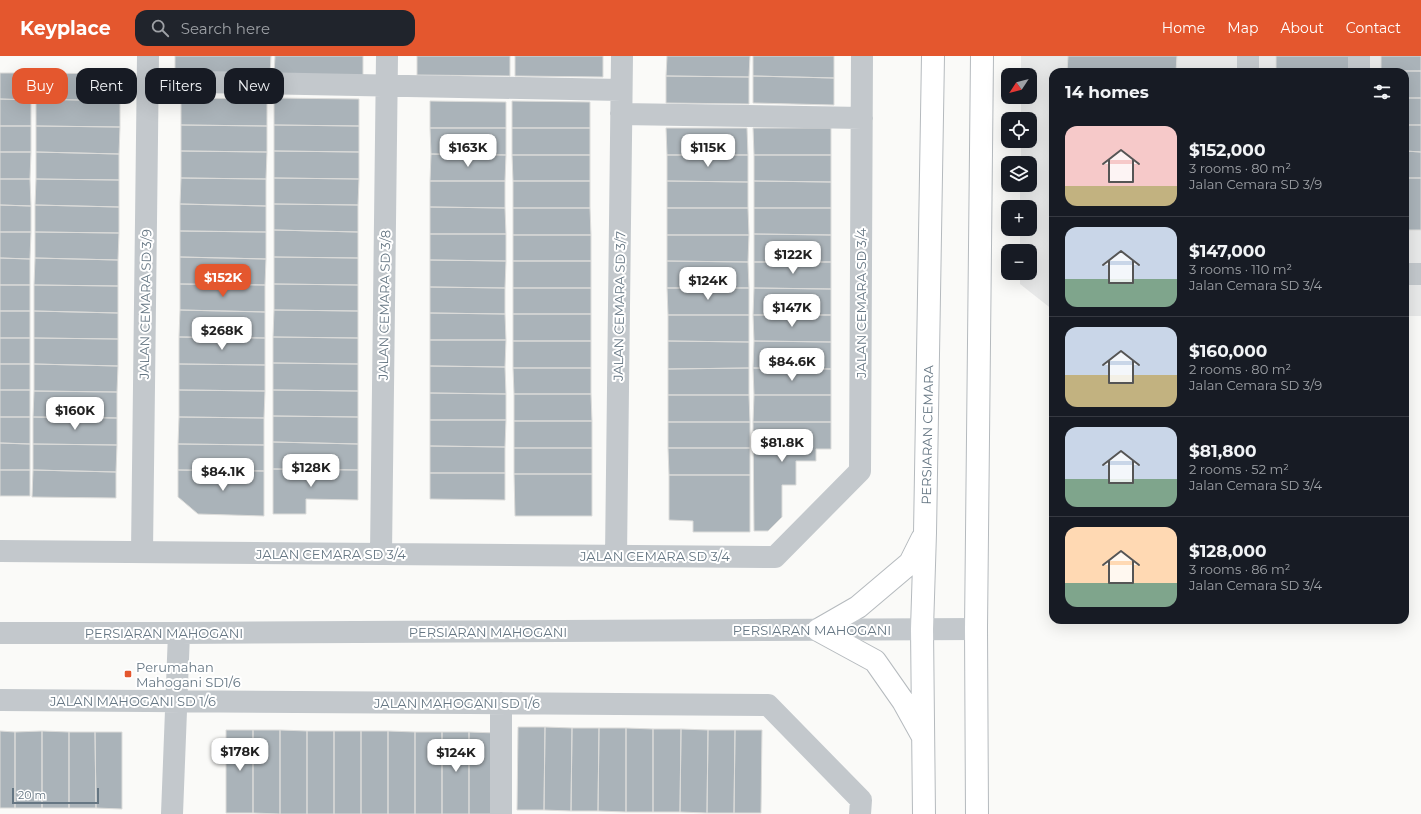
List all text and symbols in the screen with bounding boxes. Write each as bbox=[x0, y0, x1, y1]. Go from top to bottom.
search box bbox=[135, 10, 415, 46]
text: Keyplace bbox=[20, 17, 111, 40]
icon: search bbox=[149, 17, 171, 39]
text: Search here bbox=[181, 19, 270, 38]
text: Home bbox=[1162, 19, 1205, 37]
text: Map bbox=[1227, 19, 1258, 37]
text: About bbox=[1280, 19, 1324, 37]
text: Contact bbox=[1346, 19, 1401, 37]
chip: Buy bbox=[12, 68, 68, 104]
chip: Rent bbox=[76, 68, 137, 104]
chip: Filters bbox=[145, 68, 216, 104]
chip: New bbox=[224, 68, 284, 104]
north arrow bbox=[1001, 68, 1037, 104]
map controls bbox=[1001, 68, 1037, 280]
icon: filters bbox=[1371, 81, 1393, 103]
text: 14 homes bbox=[1065, 82, 1149, 102]
button: locate bbox=[1001, 112, 1037, 148]
pin: $163K bbox=[440, 134, 496, 168]
pin: $115K bbox=[680, 134, 736, 168]
text: $163K bbox=[449, 139, 487, 155]
text: $115K bbox=[690, 139, 726, 155]
text: $152,000 bbox=[1189, 140, 1265, 160]
icon: home bbox=[1097, 142, 1145, 190]
button: layers bbox=[1001, 156, 1037, 192]
text: 3 rooms · 80 m² bbox=[1189, 160, 1291, 176]
text: Jalan Cemara SD 3/9 bbox=[1189, 176, 1322, 192]
button: + bbox=[1001, 200, 1037, 236]
street label: JALAN CEMARA SD 3/4 bbox=[853, 228, 869, 379]
street label: JALAN CEMARA SD 3/9 bbox=[136, 229, 154, 380]
street label: JALAN CEMARA SD 3/8 bbox=[375, 230, 393, 381]
street label: JALAN CEMARA SD 3/7 bbox=[610, 231, 628, 382]
pin: $122K bbox=[765, 241, 821, 275]
text: $147,000 bbox=[1189, 241, 1266, 261]
icon: home bbox=[1097, 243, 1145, 291]
button: − bbox=[1001, 244, 1037, 280]
text: $122K bbox=[774, 246, 812, 262]
text: 3 rooms · 110 m² bbox=[1189, 261, 1292, 277]
pin: $152K bbox=[195, 264, 251, 298]
pin: $124K bbox=[680, 267, 736, 301]
text: $152K bbox=[204, 269, 242, 285]
text: $124K bbox=[688, 272, 728, 288]
text: Jalan Cemara SD 3/4 bbox=[1189, 277, 1322, 293]
pin: $147K bbox=[764, 294, 820, 328]
text: $147K bbox=[772, 299, 812, 315]
pin: $268K bbox=[194, 317, 250, 351]
text: $268K bbox=[201, 322, 243, 338]
text: $160,000 bbox=[1189, 341, 1267, 361]
icon: home bbox=[1097, 343, 1145, 391]
pin: $84.6K bbox=[759, 348, 825, 382]
text: $84.6K bbox=[768, 353, 816, 369]
text: 2 rooms · 80 m² bbox=[1189, 361, 1291, 377]
street label: PERSIARAN CEMARA bbox=[918, 364, 936, 505]
text: Jalan Cemara SD 3/9 bbox=[1189, 377, 1322, 393]
pin: $160K bbox=[47, 397, 103, 431]
text: $160K bbox=[55, 402, 95, 418]
pin: $81.8K bbox=[749, 429, 815, 463]
text: $81.8K bbox=[760, 434, 804, 450]
text: $81,800 bbox=[1189, 441, 1257, 461]
icon: home bbox=[1097, 443, 1145, 491]
pin: $128K bbox=[283, 454, 339, 488]
pin: $84.1K bbox=[190, 458, 256, 492]
text: $128K bbox=[291, 459, 331, 475]
text: 2 rooms · 52 m² bbox=[1189, 461, 1289, 477]
text: $84.1K bbox=[201, 463, 245, 479]
text: Jalan Cemara SD 3/4 bbox=[1189, 477, 1322, 493]
text: $128,000 bbox=[1189, 541, 1267, 561]
icon: home bbox=[1097, 543, 1145, 591]
street label: JALAN CEMARA SD 3/4 bbox=[255, 546, 406, 562]
street label: JALAN CEMARA SD 3/4 bbox=[579, 548, 730, 564]
text: 3 rooms · 86 m² bbox=[1189, 561, 1290, 577]
text: Jalan Cemara SD 3/4 bbox=[1189, 577, 1322, 593]
street label: PERSIARAN MAHOGANI bbox=[733, 622, 891, 638]
street label: PERSIARAN MAHOGANI bbox=[409, 624, 567, 640]
street label: PERSIARAN MAHOGANI bbox=[85, 625, 243, 641]
place label: Perumahan Mahogani SD1/6 bbox=[136, 659, 241, 690]
marker: Perumahan Mahogani SD1/6 bbox=[123, 669, 133, 679]
street label: JALAN MAHOGANI SD 1/6 bbox=[49, 693, 216, 709]
street label: JALAN MAHOGANI SD 1/6 bbox=[373, 695, 540, 711]
pin: $178K bbox=[212, 738, 268, 772]
pin: $124K bbox=[428, 739, 484, 773]
text: $178K bbox=[220, 743, 260, 759]
text: $124K bbox=[436, 744, 476, 760]
scale bar bbox=[12, 786, 99, 805]
text: 20 m bbox=[18, 788, 46, 802]

